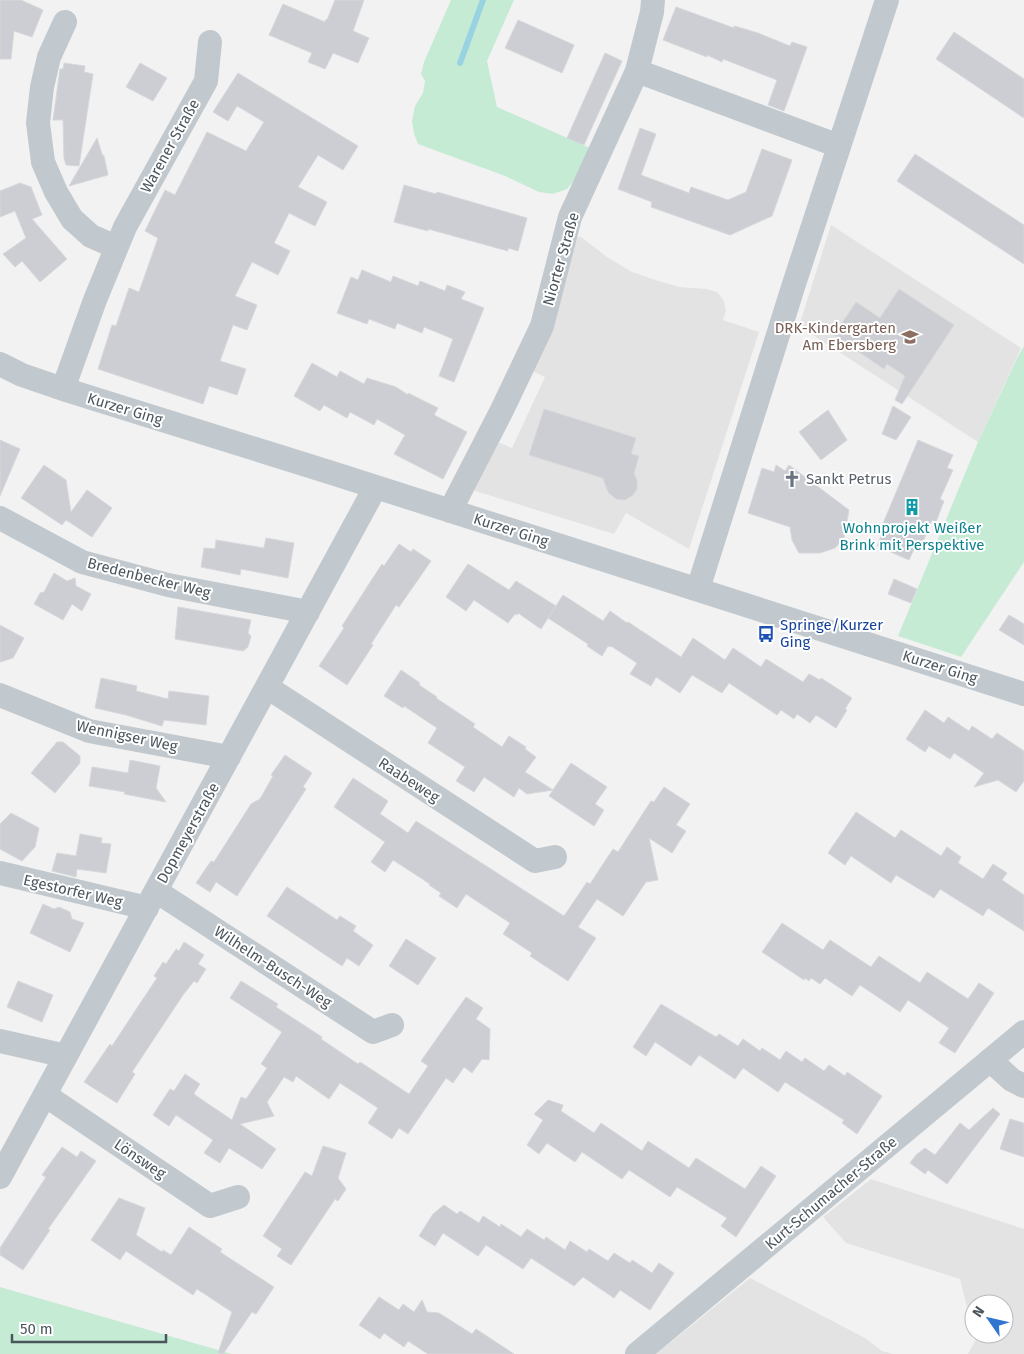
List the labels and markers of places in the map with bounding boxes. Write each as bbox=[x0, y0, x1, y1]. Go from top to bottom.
place label: DRK-Kindergarten Am Ebersberg bbox=[775, 319, 896, 354]
school or university icon: DRK-Kindergarten Am Ebersberg bbox=[900, 327, 920, 347]
church icon: Sankt Petrus bbox=[782, 469, 802, 489]
place label: Sankt Petrus bbox=[806, 470, 892, 488]
building icon: Wohnprojekt Weißer Brink mit Perspektive bbox=[902, 497, 922, 517]
place label: Wohnprojekt Weißer Brink mit Perspektive bbox=[840, 519, 984, 554]
place label: Springe/Kurzer Ging bbox=[780, 616, 883, 651]
bus stop icon: Springe/Kurzer Ging bbox=[756, 624, 776, 644]

